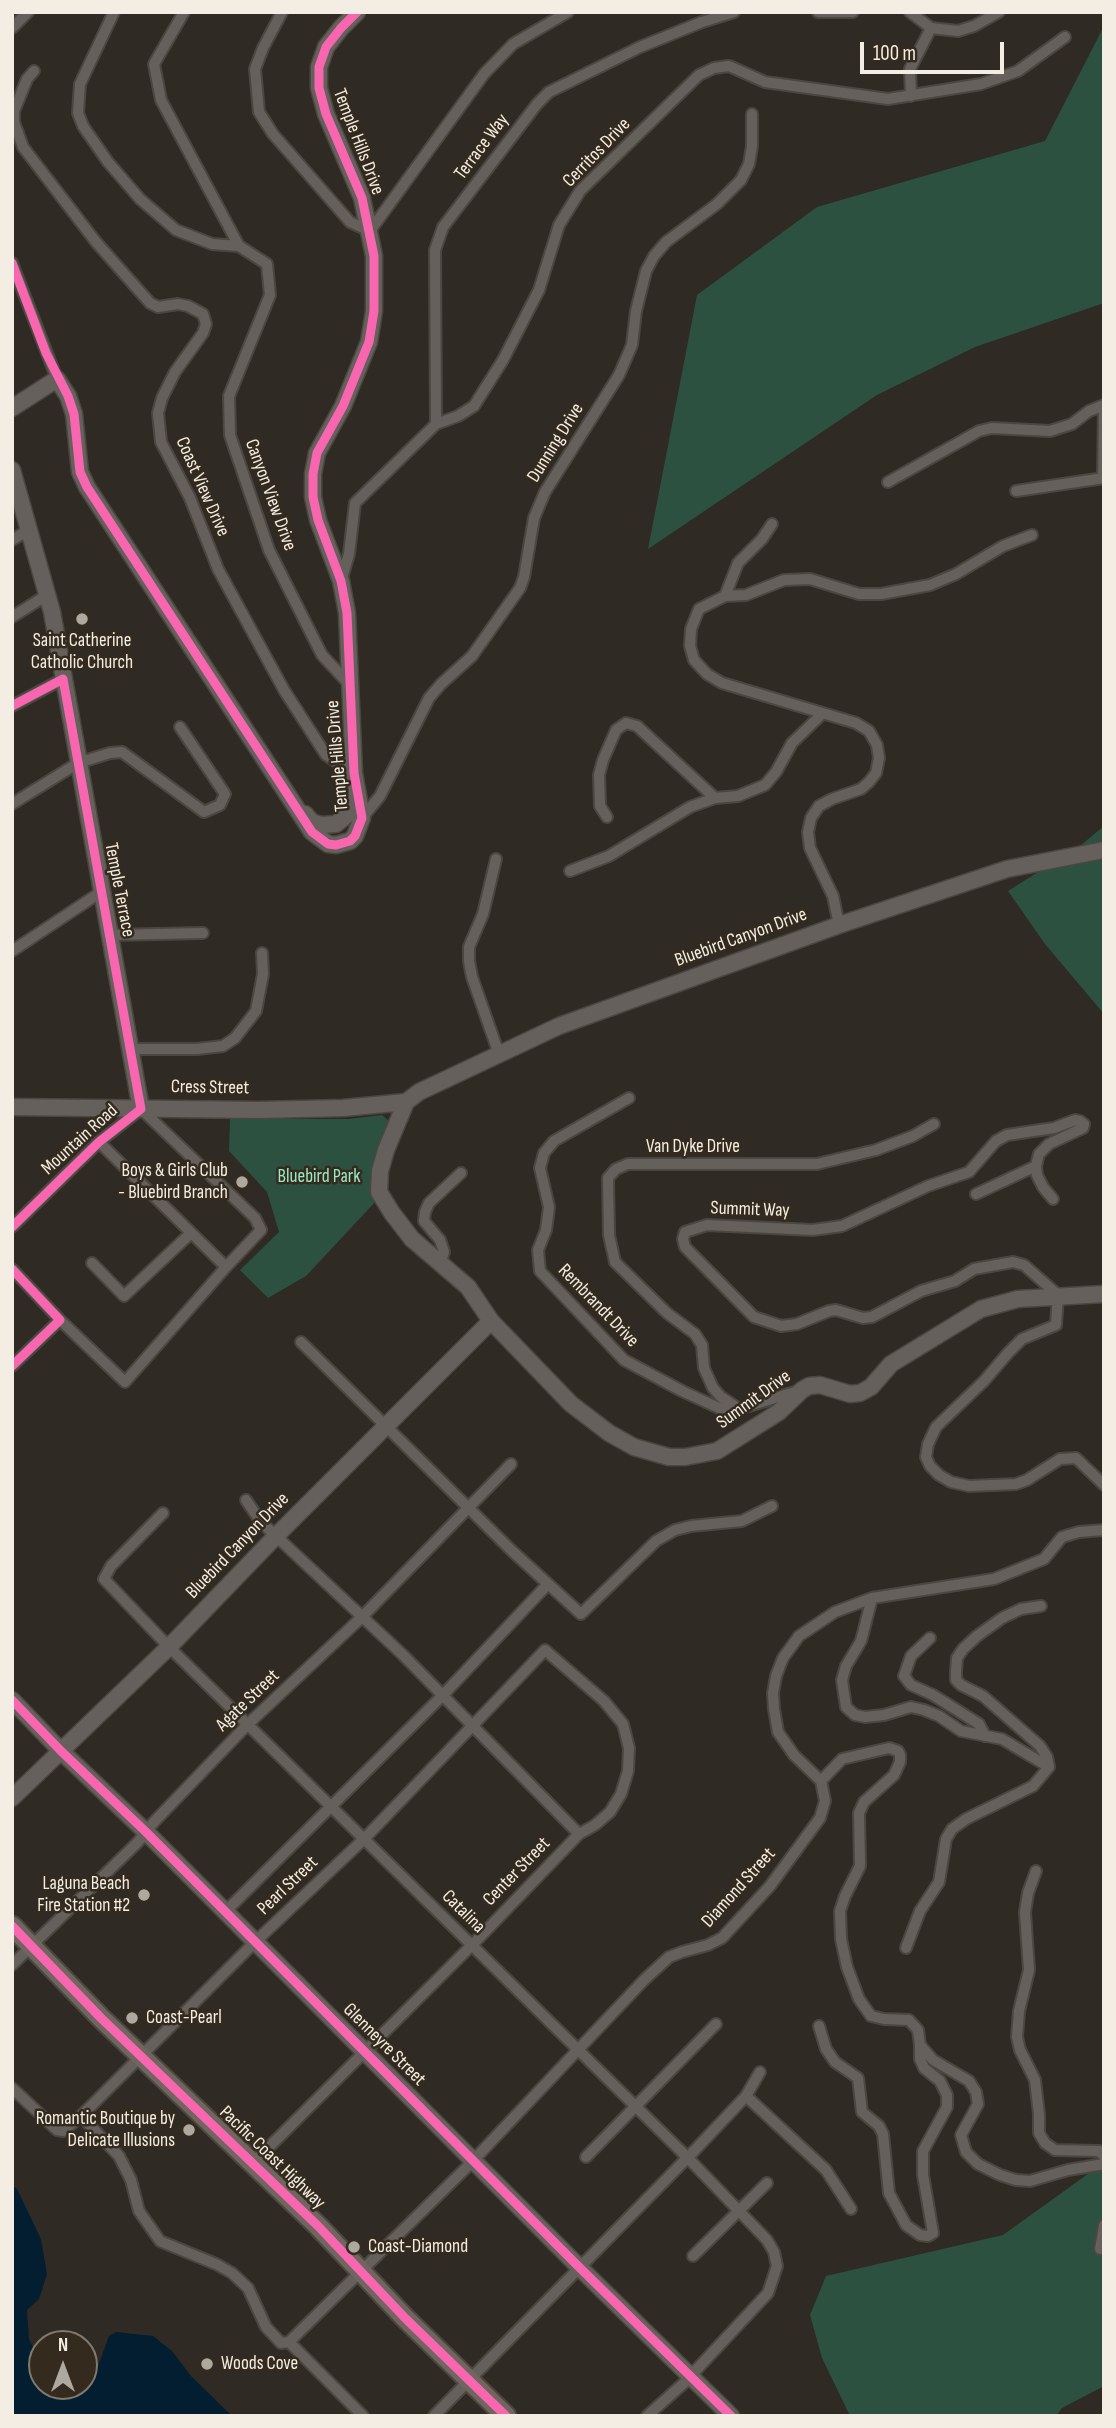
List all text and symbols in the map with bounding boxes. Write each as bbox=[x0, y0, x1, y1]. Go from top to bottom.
scale bar bbox=[864, 28, 1007, 72]
text: 100 m bbox=[873, 41, 916, 66]
street label: Temple Hills Drive bbox=[327, 86, 389, 198]
street label: Terrace Way bbox=[450, 110, 514, 184]
street label: Cerritos Drive bbox=[558, 114, 636, 192]
street label: Dunning Drive bbox=[523, 399, 589, 487]
street label: Coast View Drive bbox=[170, 434, 234, 540]
street label: Canyon View Drive bbox=[239, 436, 301, 554]
marker: Saint Catherine Catholic Church bbox=[74, 611, 90, 627]
place label: Saint Catherine Catholic Church bbox=[31, 630, 133, 674]
street label: Temple Hills Drive bbox=[322, 699, 354, 813]
street label: Temple Terrace bbox=[99, 841, 139, 939]
street label: Bluebird Canyon Drive bbox=[672, 904, 810, 972]
street label: Cress Street bbox=[171, 1076, 249, 1100]
street label: Mountain Road bbox=[37, 1100, 123, 1180]
street label: Van Dyke Drive bbox=[646, 1136, 740, 1158]
place label: Boys & Girls Club - Bluebird Branch bbox=[118, 1160, 228, 1204]
park label: Bluebird Park bbox=[278, 1166, 360, 1188]
marker: Boys & Girls Club - Bluebird Branch bbox=[234, 1174, 250, 1190]
street label: Summit Way bbox=[710, 1197, 790, 1223]
street label: Rembrandt Drive bbox=[553, 1260, 643, 1352]
street label: Summit Drive bbox=[713, 1366, 795, 1434]
street label: Bluebird Canyon Drive bbox=[182, 1488, 294, 1604]
street label: Agate Street bbox=[212, 1665, 284, 1737]
street label: Center Street bbox=[479, 1833, 555, 1911]
street label: Diamond Street bbox=[697, 1843, 781, 1933]
street label: Pearl Street bbox=[253, 1852, 323, 1920]
place label: Laguna Beach Fire Station #2 bbox=[37, 1873, 130, 1917]
street label: Catalina bbox=[437, 1886, 489, 1938]
marker: Laguna Beach Fire Station #2 bbox=[136, 1887, 152, 1903]
street label: Glenneyre Street bbox=[338, 1999, 430, 2091]
place label: Coast-Pearl bbox=[146, 2007, 222, 2029]
marker: Coast-Pearl bbox=[124, 2010, 140, 2026]
street label: Pacific Coast Highway bbox=[214, 2102, 330, 2214]
place label: Romantic Boutique by Delicate Illusions bbox=[36, 2108, 175, 2152]
marker: Romantic Boutique by Delicate Illusions bbox=[181, 2122, 197, 2138]
place label: Coast-Diamond bbox=[368, 2236, 468, 2258]
marker: Coast-Diamond bbox=[346, 2239, 362, 2255]
north arrow bbox=[28, 2330, 98, 2400]
text: N bbox=[58, 2334, 68, 2357]
place label: Woods Cove bbox=[221, 2353, 298, 2375]
marker: Woods Cove bbox=[199, 2356, 215, 2372]

